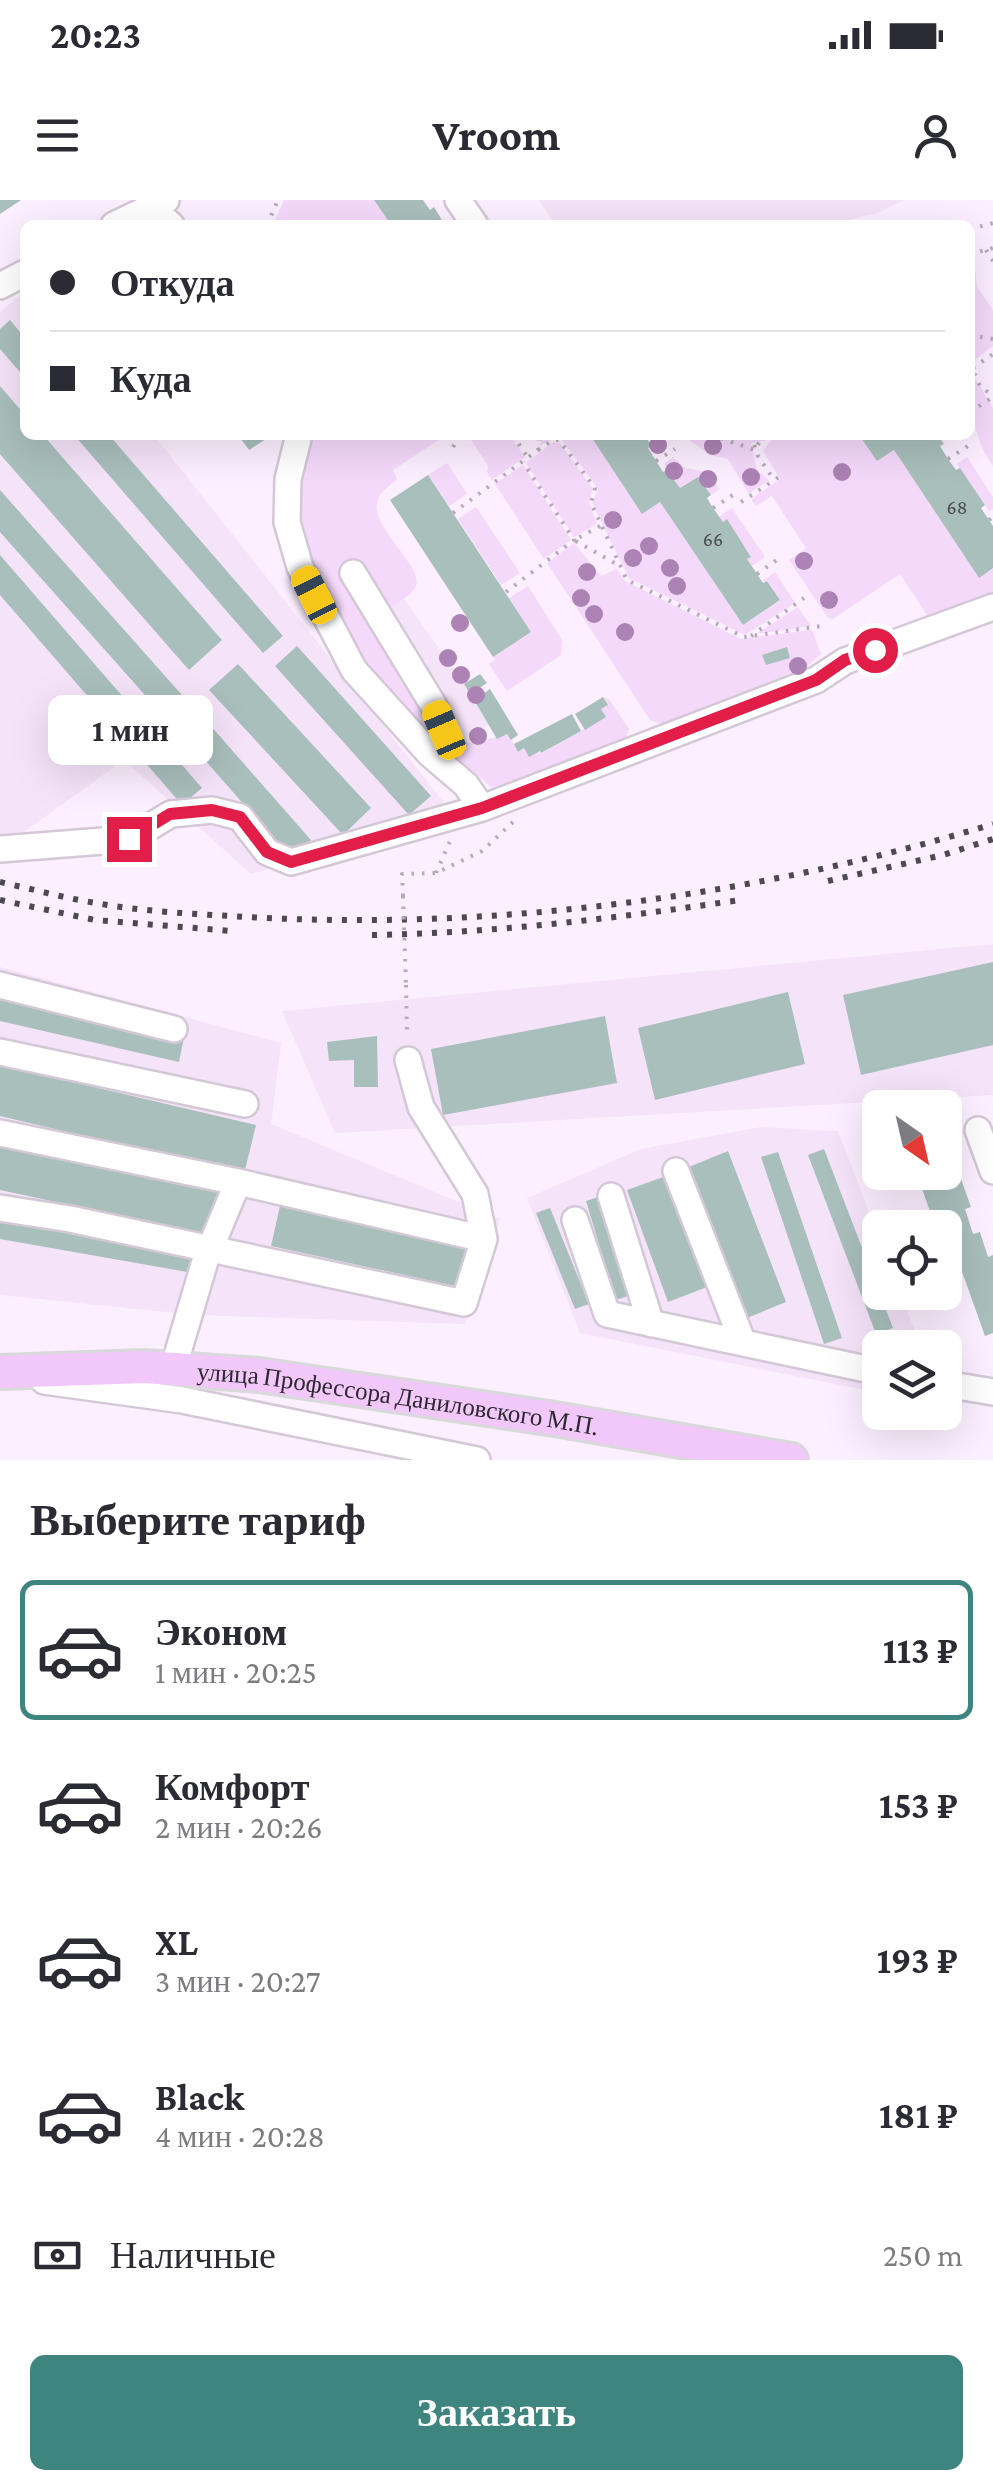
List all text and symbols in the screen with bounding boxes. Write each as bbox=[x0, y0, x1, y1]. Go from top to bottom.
text: 20:23 bbox=[50, 14, 141, 56]
icon: menu bbox=[30, 108, 85, 163]
icon: person bbox=[908, 108, 963, 163]
text: Vroom bbox=[433, 110, 560, 160]
text: Откуда bbox=[110, 262, 234, 304]
text: Куда bbox=[110, 358, 191, 400]
house number: 68 bbox=[947, 496, 967, 518]
house number: 66 bbox=[703, 528, 723, 550]
car bbox=[287, 561, 341, 629]
route start bbox=[853, 628, 898, 673]
callout: 1 мин bbox=[46, 694, 212, 764]
car bbox=[418, 697, 470, 763]
text: 1 мин bbox=[92, 712, 169, 748]
route end bbox=[107, 817, 152, 862]
north arrow bbox=[862, 1090, 962, 1190]
map controls bbox=[862, 1090, 962, 1430]
button: locate bbox=[862, 1210, 962, 1310]
button: layers bbox=[862, 1330, 962, 1430]
street label: улица Профессора Даниловского М.П. bbox=[196, 1357, 601, 1440]
text: Выберите тариф bbox=[30, 1495, 366, 1545]
icon: car bbox=[35, 1605, 125, 1695]
text: Эконом bbox=[155, 1611, 287, 1653]
text: 113 ₽ bbox=[883, 1629, 958, 1671]
text: 1 мин · 20:25 bbox=[155, 1654, 317, 1690]
icon: car bbox=[35, 1760, 125, 1850]
text: Комфорт bbox=[155, 1766, 309, 1808]
text: 153 ₽ bbox=[879, 1784, 958, 1826]
text: 2 мин · 20:26 bbox=[155, 1809, 323, 1845]
icon: car bbox=[35, 1915, 125, 2005]
text: XL bbox=[155, 1921, 198, 1963]
text: 193 ₽ bbox=[877, 1939, 958, 1981]
text: 3 мин · 20:27 bbox=[155, 1963, 321, 1999]
icon: car bbox=[35, 2070, 125, 2160]
text: Black bbox=[155, 2076, 244, 2118]
text: 181 ₽ bbox=[879, 2094, 958, 2136]
text: 4 мин · 20:28 bbox=[155, 2118, 325, 2154]
icon: cash bbox=[30, 2228, 85, 2283]
text: Наличные bbox=[110, 2234, 276, 2276]
text: 250 m bbox=[883, 2237, 963, 2273]
button: Заказать bbox=[30, 2355, 963, 2470]

